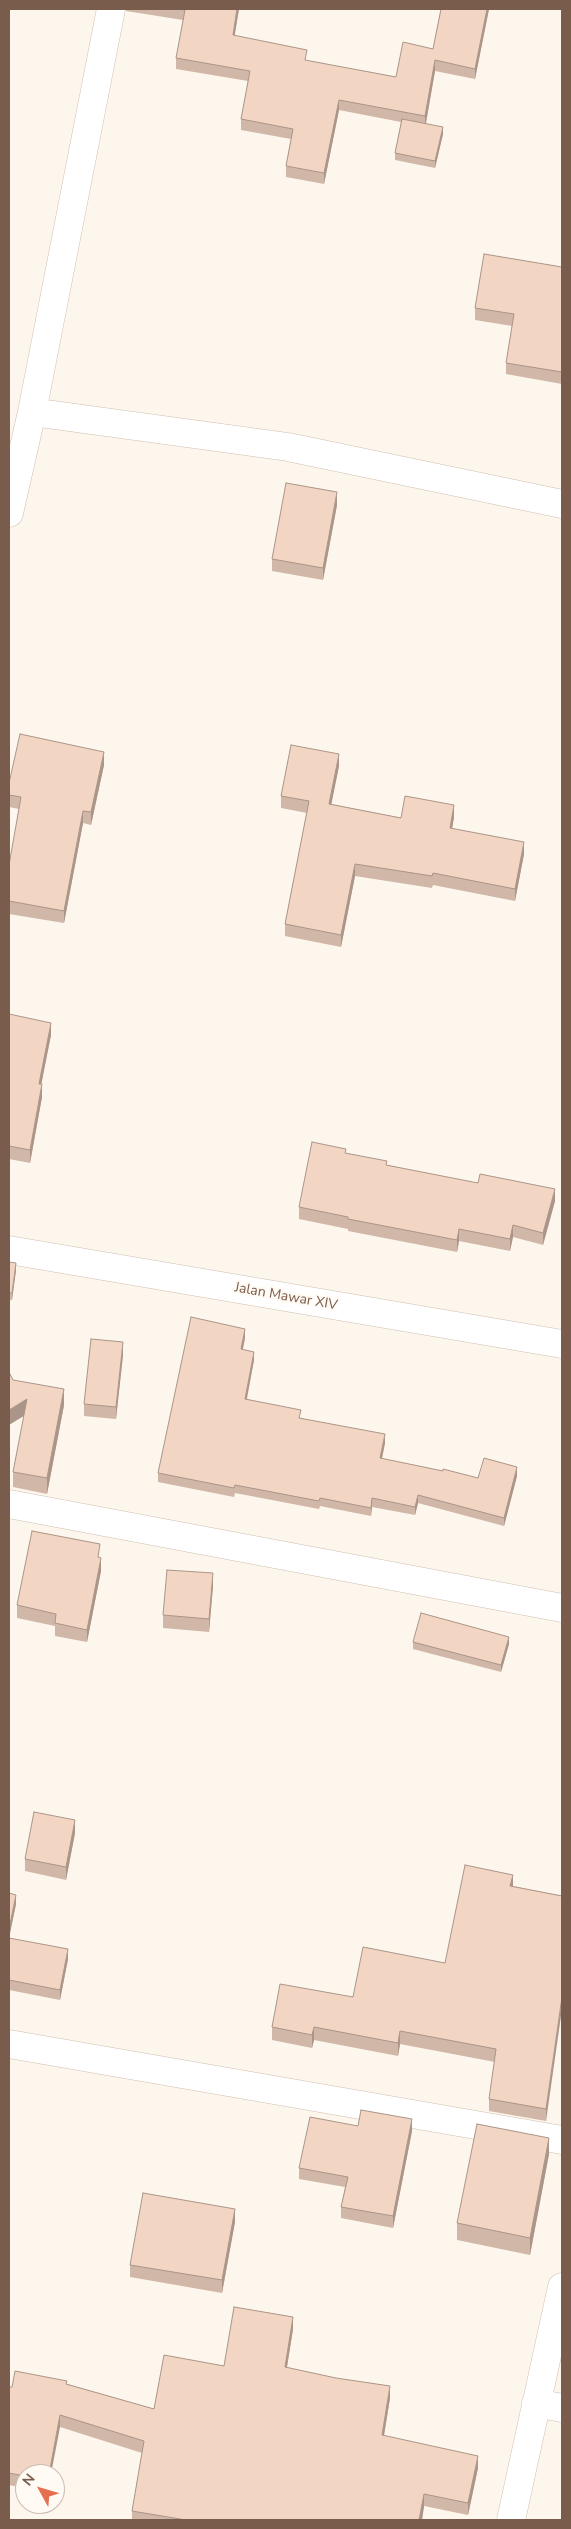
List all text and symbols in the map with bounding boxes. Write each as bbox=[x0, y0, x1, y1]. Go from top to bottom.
street label: Jalan Mawar XIV bbox=[233, 1280, 339, 1314]
north arrow bbox=[15, 2464, 65, 2514]
text: N bbox=[18, 2470, 39, 2490]

